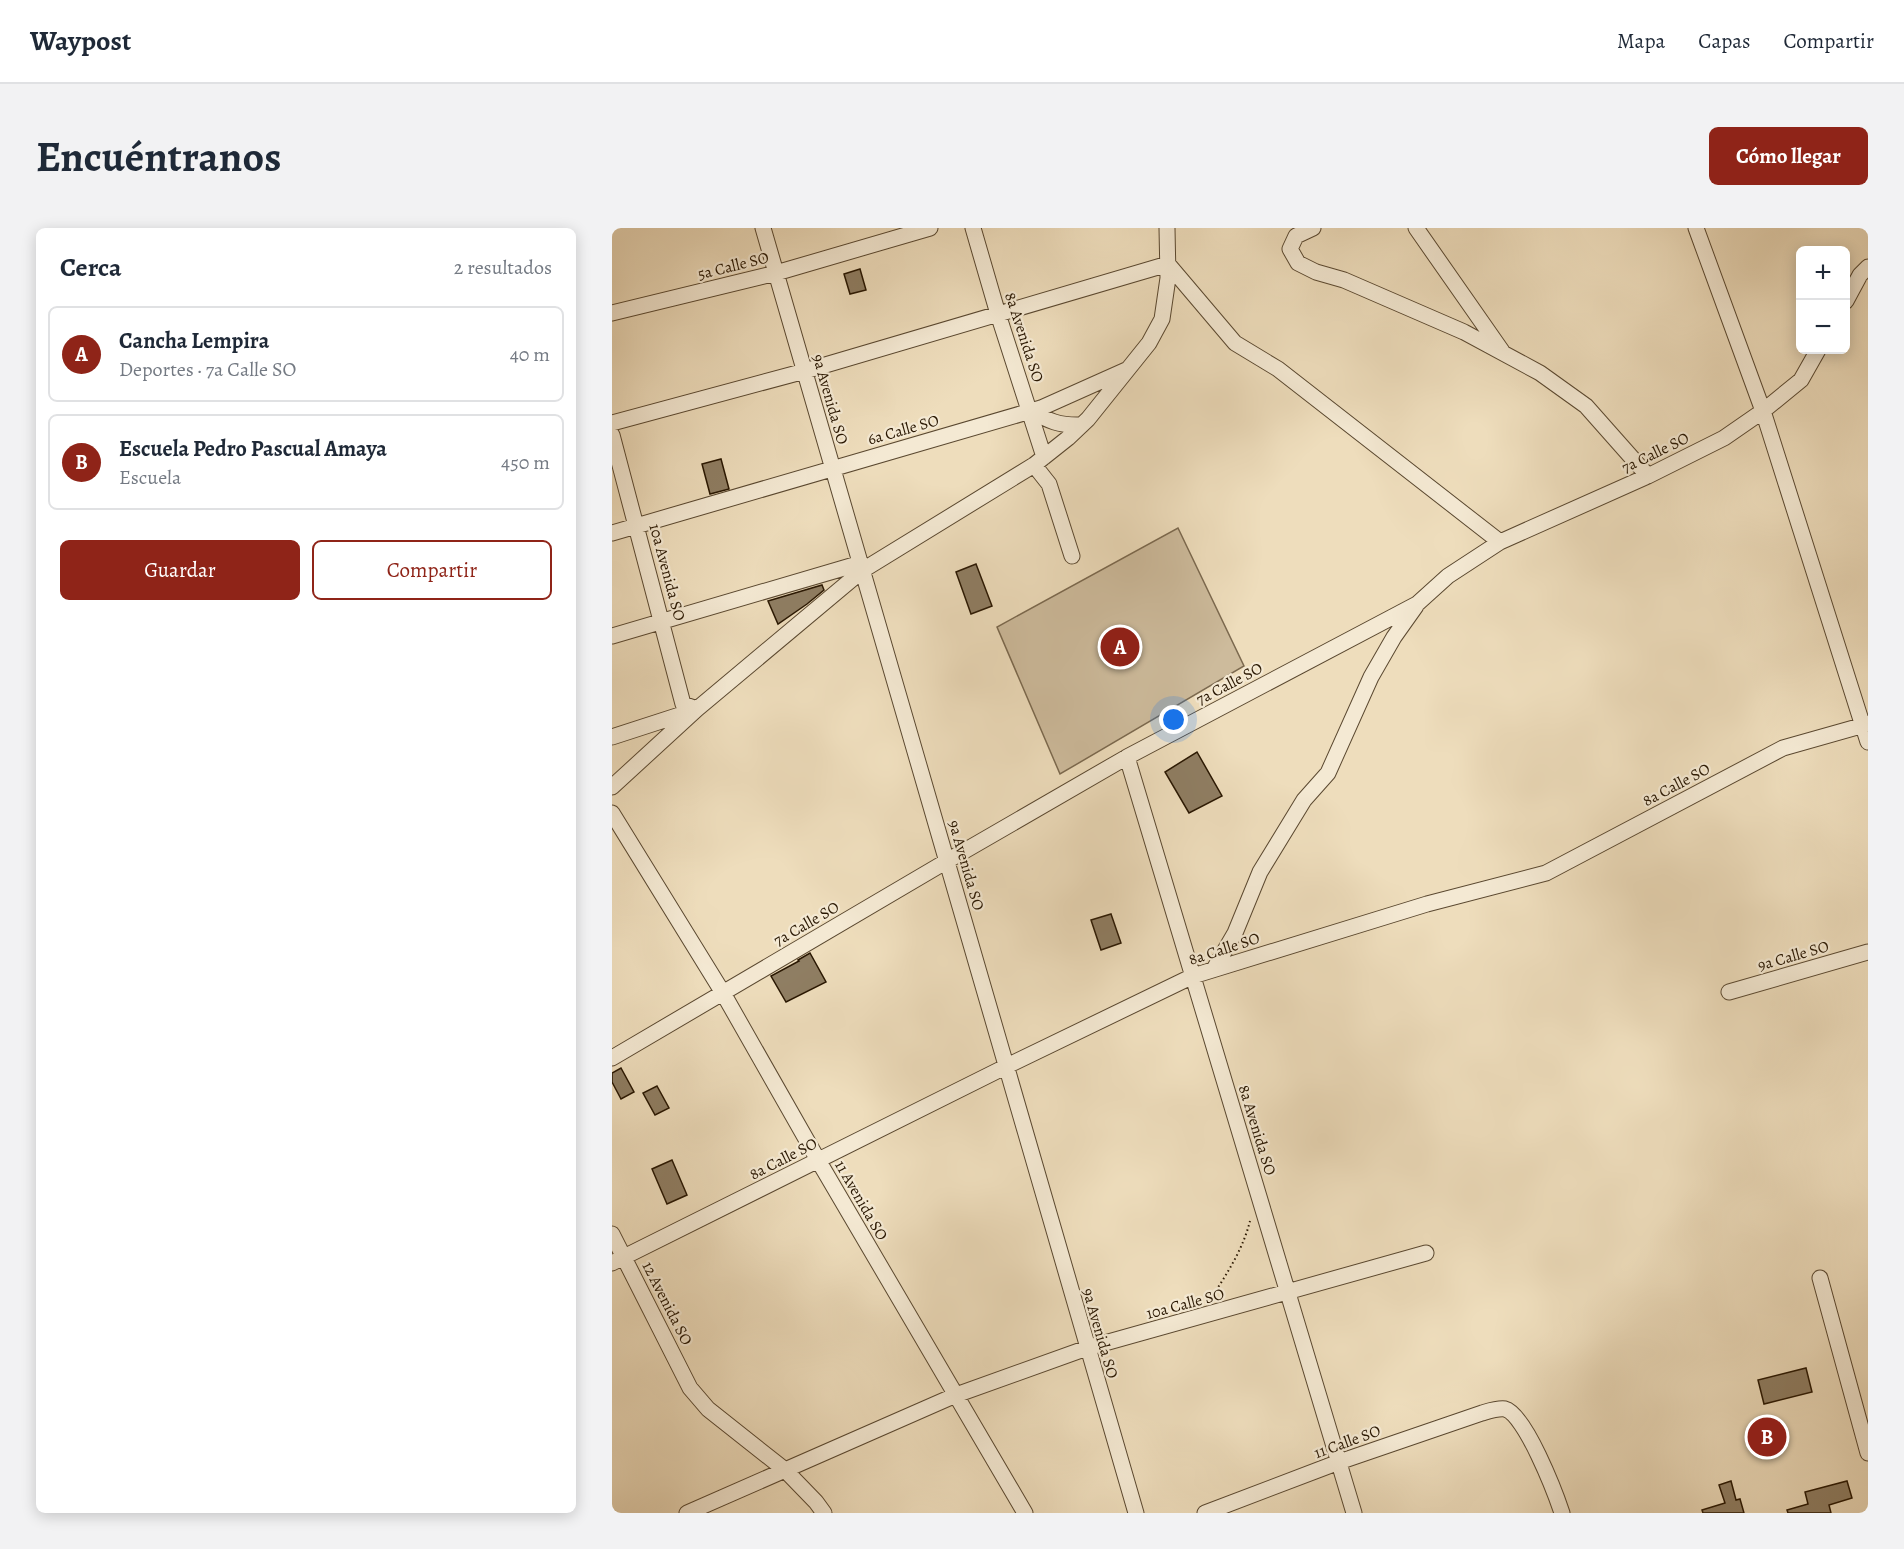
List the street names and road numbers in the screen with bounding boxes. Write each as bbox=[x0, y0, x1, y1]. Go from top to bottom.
street label: 5a Calle SO bbox=[695, 247, 771, 285]
street label: 8a Avenida SO bbox=[999, 289, 1049, 385]
street label: 9a Avenida SO bbox=[807, 352, 853, 447]
street label: 6a Calle SO bbox=[865, 409, 941, 451]
street label: 7a Calle SO bbox=[1618, 427, 1693, 479]
street label: 10a Avenida SO bbox=[644, 521, 691, 623]
street label: 7a Calle SO bbox=[1192, 657, 1267, 711]
street label: 8a Calle SO bbox=[1639, 758, 1714, 812]
street label: 9a Avenida SO bbox=[943, 818, 989, 913]
street label: 7a Calle SO bbox=[770, 896, 843, 952]
street label: 8a Calle SO bbox=[1186, 927, 1263, 971]
street label: 9a Calle SO bbox=[1755, 935, 1831, 977]
street label: 8a Avenida SO bbox=[1233, 1082, 1281, 1178]
street label: 8a Calle SO bbox=[746, 1132, 821, 1185]
street label: 11 Avenida SO bbox=[829, 1156, 893, 1245]
street label: 12 Avenida SO bbox=[637, 1258, 698, 1349]
street label: 10a Calle SO bbox=[1144, 1283, 1227, 1325]
street label: 9a Avenida SO bbox=[1077, 1286, 1123, 1381]
street label: 11 Calle SO bbox=[1311, 1420, 1384, 1464]

